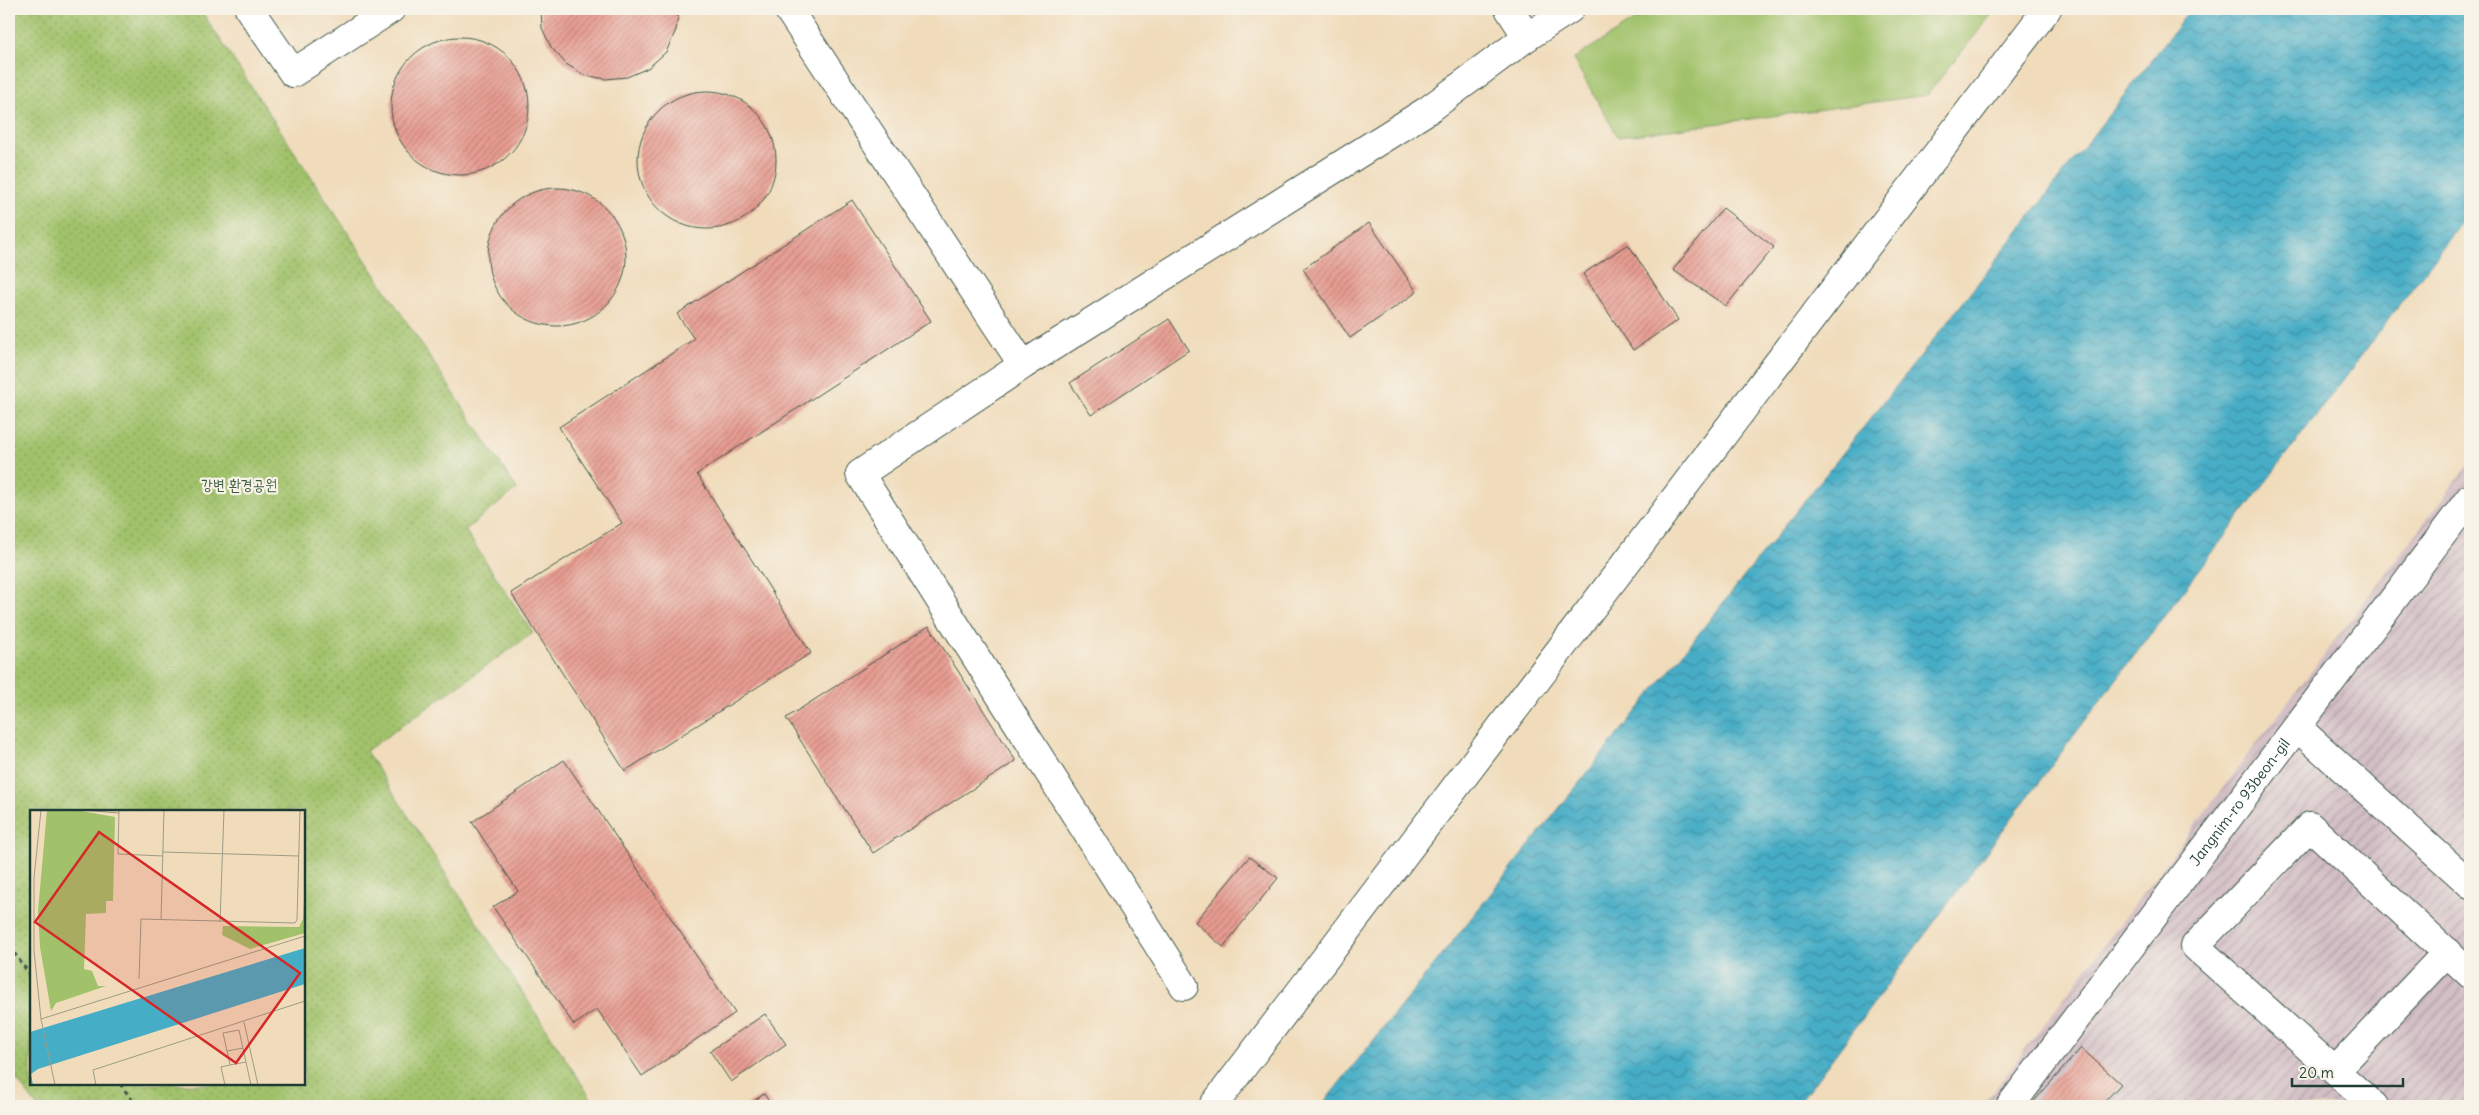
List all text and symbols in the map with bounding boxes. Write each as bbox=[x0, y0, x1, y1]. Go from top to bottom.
park label: 강변 환경공원 bbox=[201, 475, 277, 494]
street label: Jangnim-ro 93beon-gil bbox=[2185, 734, 2294, 869]
inset map bbox=[30, 810, 305, 1085]
scale bar bbox=[2292, 1055, 2403, 1087]
text: 20 m bbox=[2299, 1063, 2334, 1082]

